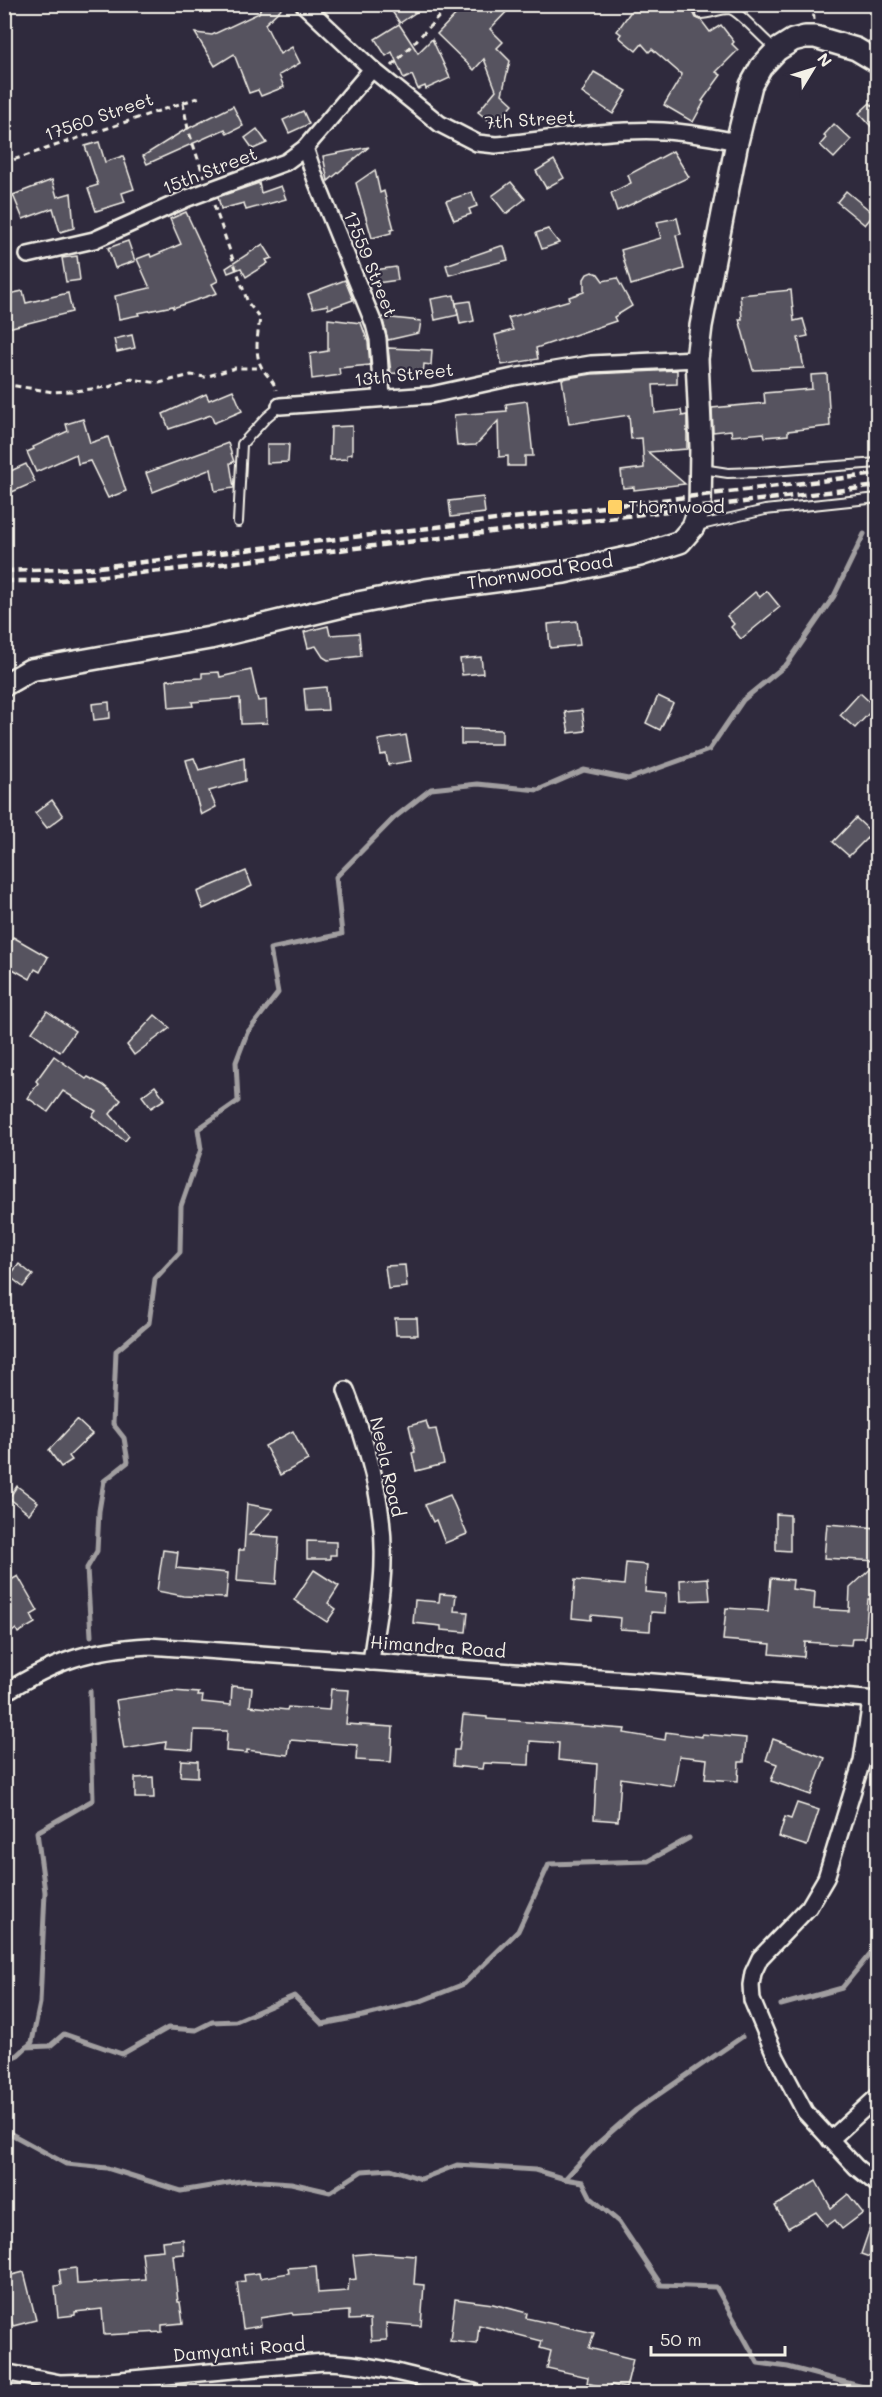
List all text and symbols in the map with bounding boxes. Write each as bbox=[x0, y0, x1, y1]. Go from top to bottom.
north arrow bbox=[783, 39, 843, 99]
text: N bbox=[813, 48, 837, 71]
street label: 17560 Street bbox=[41, 86, 156, 146]
street label: 7th Street bbox=[484, 104, 576, 134]
street label: 15th Street bbox=[159, 141, 260, 199]
street label: 17559 Street bbox=[339, 207, 403, 320]
street label: 13th Street bbox=[353, 357, 455, 391]
place label: Thornwood bbox=[628, 494, 725, 518]
marker: Thornwood bbox=[606, 498, 624, 516]
street label: Thornwood Road bbox=[465, 548, 614, 594]
street label: Neela Road bbox=[365, 1414, 411, 1519]
street label: Himandra Road bbox=[369, 1629, 507, 1663]
scale bar bbox=[651, 2319, 784, 2357]
text: 50 m bbox=[660, 2327, 702, 2351]
street label: Damyanti Road bbox=[172, 2331, 306, 2367]

